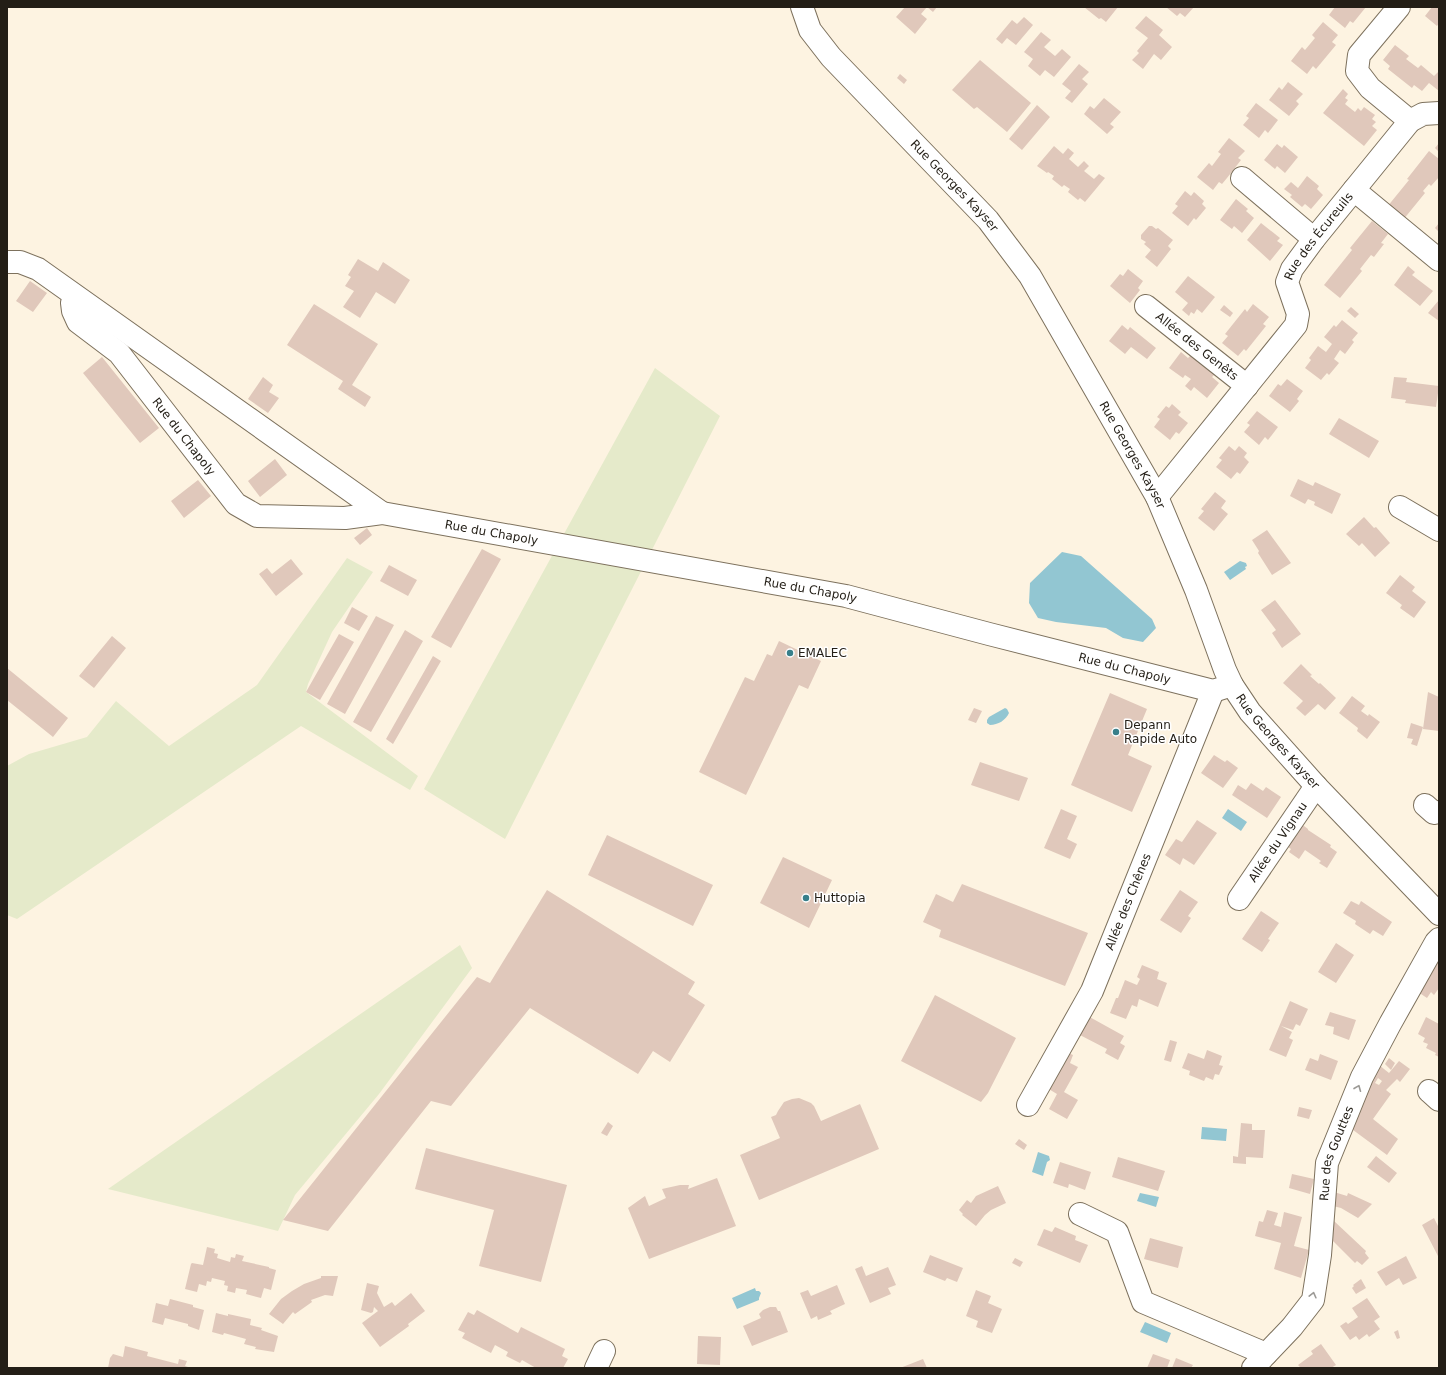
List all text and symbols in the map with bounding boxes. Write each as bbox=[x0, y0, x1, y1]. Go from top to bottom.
street label: Rue Georges Kayser bbox=[908, 137, 1001, 234]
street label: Rue des Écureuils bbox=[1281, 190, 1356, 282]
street label: Allée des Genêts bbox=[1153, 309, 1241, 383]
street label: Rue du Chapoly bbox=[149, 395, 218, 478]
street label: Rue Georges Kayser bbox=[1096, 399, 1168, 511]
street label: Rue du Chapoly bbox=[444, 517, 539, 548]
street label: Rue du Chapoly bbox=[763, 574, 859, 606]
place label: EMALEC bbox=[798, 646, 847, 660]
marker: EMALEC bbox=[785, 648, 795, 658]
street label: Rue du Chapoly bbox=[1077, 650, 1172, 687]
street label: Rue Georges Kayser bbox=[1233, 691, 1322, 792]
place label: Depann Rapide Auto bbox=[1124, 718, 1197, 746]
marker: Depann Rapide Auto bbox=[1111, 727, 1121, 737]
street label: Allée du Vignau bbox=[1246, 799, 1310, 885]
street label: Allée des Chênes bbox=[1102, 851, 1154, 952]
place label: Huttopia bbox=[814, 891, 866, 905]
marker: Huttopia bbox=[801, 893, 811, 903]
one-way arrow bbox=[1353, 1085, 1361, 1092]
street label: Rue des Gouttes bbox=[1317, 1104, 1356, 1202]
one-way arrow bbox=[1308, 1292, 1316, 1298]

